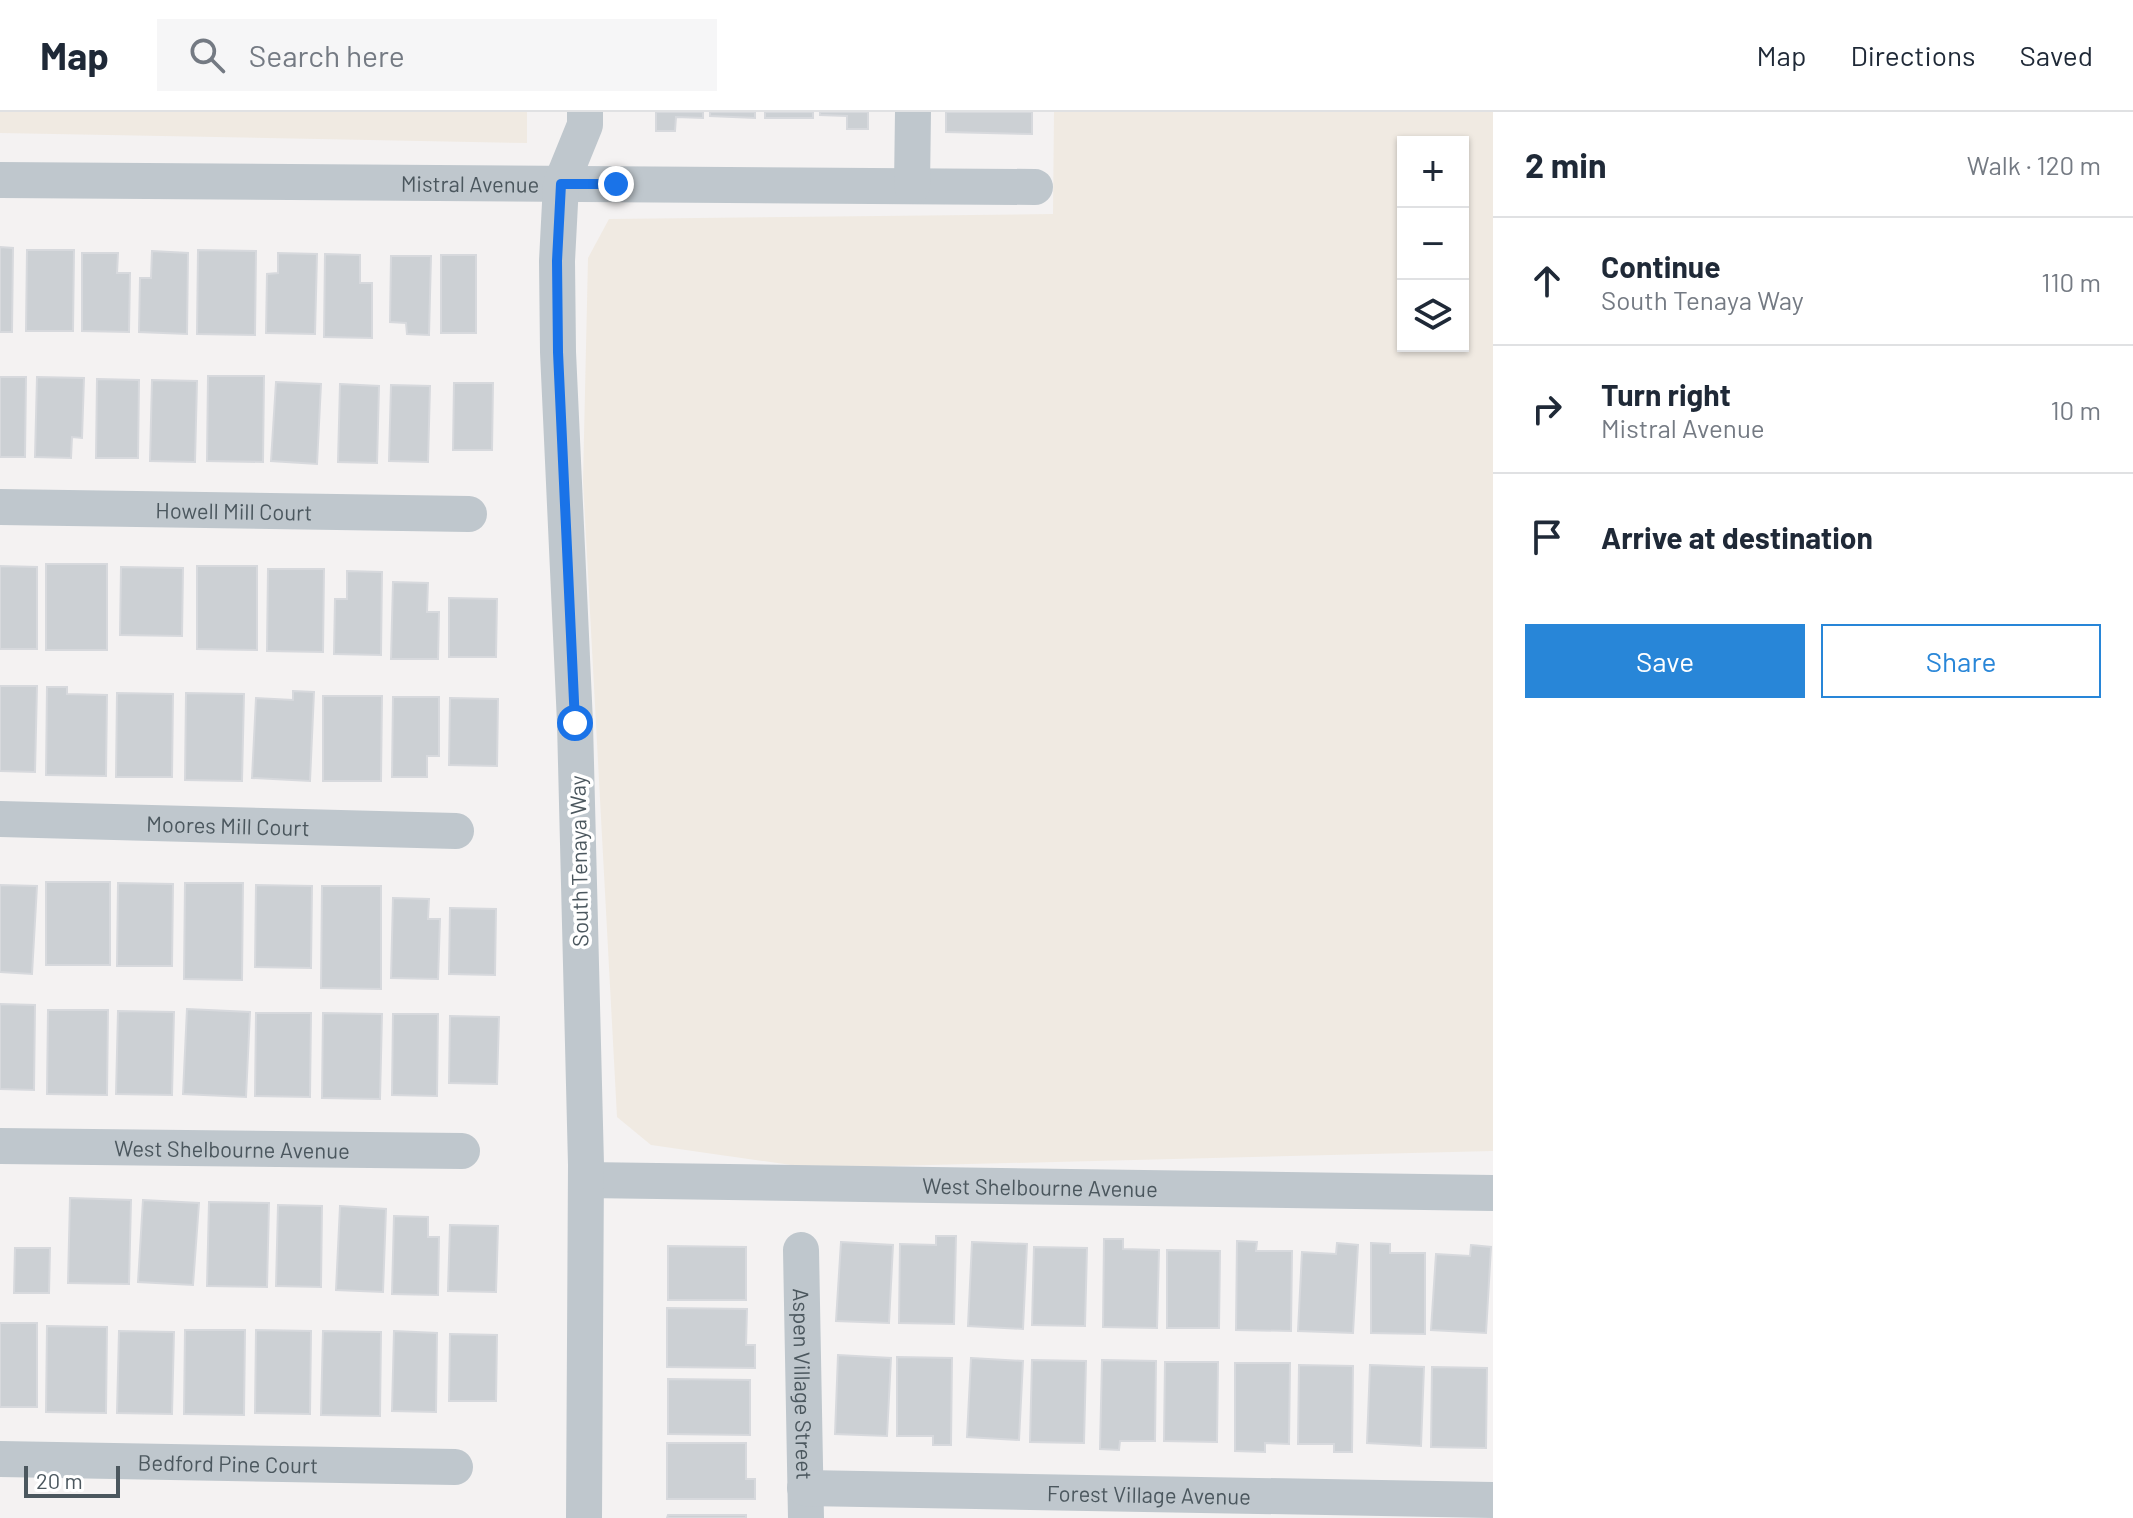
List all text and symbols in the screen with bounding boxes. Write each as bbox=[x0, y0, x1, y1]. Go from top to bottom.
search box bbox=[157, 19, 717, 91]
text: Map bbox=[40, 32, 109, 78]
icon: search bbox=[185, 33, 229, 77]
text: Search here bbox=[249, 37, 405, 73]
text: Map bbox=[1757, 38, 1806, 72]
text: Directions bbox=[1850, 38, 1976, 72]
text: Saved bbox=[2020, 38, 2093, 72]
map controls bbox=[1397, 136, 1469, 352]
button: + bbox=[1397, 136, 1469, 208]
text: 2 min bbox=[1525, 144, 1607, 185]
text: Walk · 120 m bbox=[1967, 149, 2101, 180]
route end bbox=[598, 166, 634, 202]
street label: Mistral Avenue bbox=[401, 170, 539, 197]
button: − bbox=[1397, 208, 1469, 280]
text: Continue bbox=[1601, 248, 1721, 284]
icon: ahead bbox=[1525, 259, 1569, 303]
text: 110 m bbox=[2041, 266, 2101, 297]
button: layers bbox=[1397, 280, 1469, 352]
text: South Tenaya Way bbox=[1601, 284, 1804, 315]
text: Turn right bbox=[1601, 376, 1731, 412]
icon: right bbox=[1525, 387, 1569, 431]
text: 10 m bbox=[2051, 394, 2101, 425]
text: Mistral Avenue bbox=[1601, 412, 1765, 443]
street label: Howell Mill Court bbox=[155, 496, 313, 525]
icon: arrive bbox=[1525, 515, 1569, 559]
text: Arrive at destination bbox=[1601, 519, 1873, 555]
button: Save bbox=[1525, 624, 1805, 698]
button: Share bbox=[1821, 624, 2101, 698]
route start bbox=[557, 705, 593, 741]
street label: South Tenaya Way bbox=[564, 775, 592, 947]
street label: Moores Mill Court bbox=[146, 810, 310, 840]
street label: West Shelbourne Avenue bbox=[114, 1134, 350, 1163]
street label: West Shelbourne Avenue bbox=[922, 1172, 1158, 1201]
street label: Aspen Village Street bbox=[789, 1288, 818, 1480]
street label: Bedford Pine Court bbox=[137, 1448, 319, 1478]
scale bar bbox=[24, 1462, 120, 1498]
text: 20 m bbox=[36, 1467, 83, 1493]
street label: Forest Village Avenue bbox=[1047, 1479, 1251, 1509]

